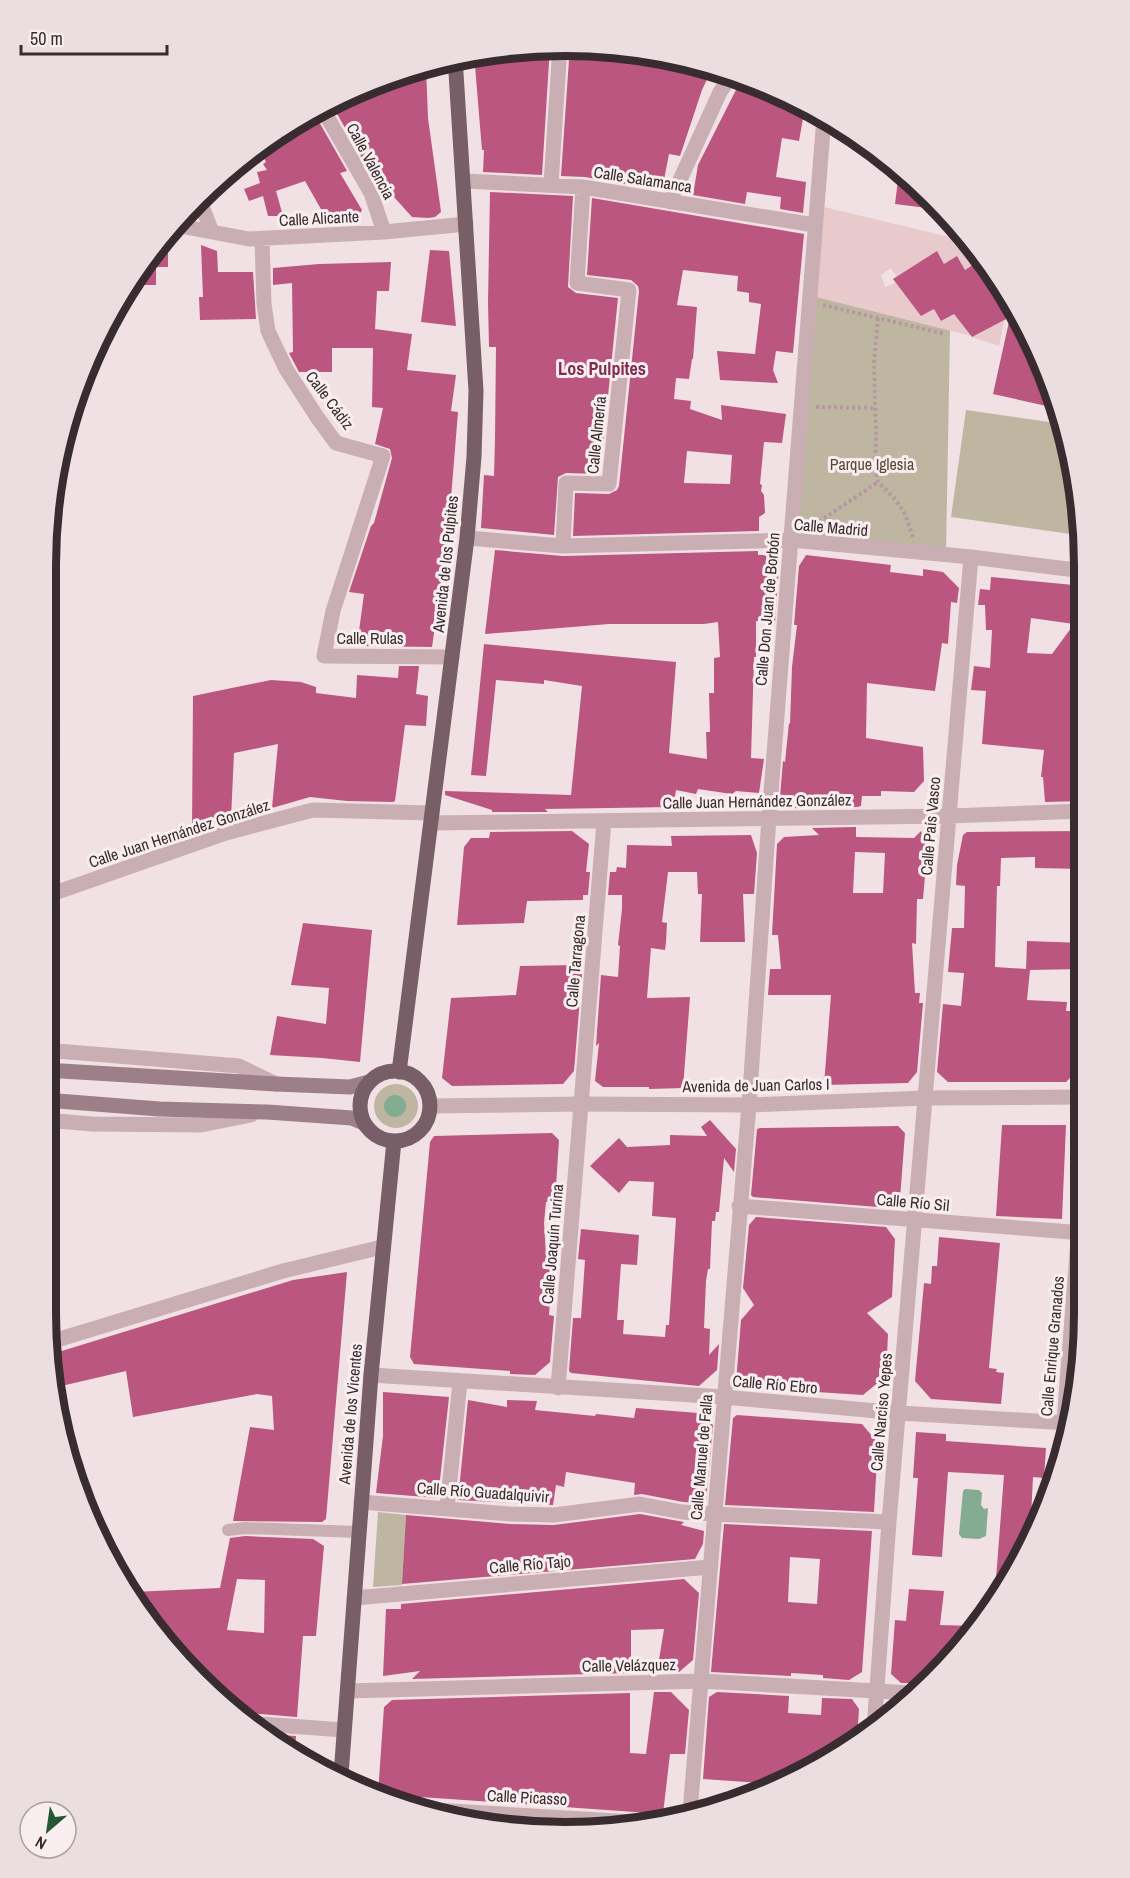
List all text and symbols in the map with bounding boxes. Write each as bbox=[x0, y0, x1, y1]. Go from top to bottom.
scale bar bbox=[21, 18, 166, 56]
text: 50 m bbox=[30, 26, 63, 51]
street label: Calle Valencia bbox=[342, 119, 401, 204]
street label: Calle Salamanca bbox=[592, 160, 694, 198]
street label: Calle Alicante bbox=[278, 205, 360, 231]
district label: Los Pulpites bbox=[558, 356, 646, 381]
street label: Calle Cádiz bbox=[301, 366, 359, 434]
street label: Calle Almería bbox=[581, 394, 611, 475]
park label: Parque Iglesia bbox=[830, 453, 915, 475]
street label: Avenida de los Pulpites bbox=[427, 494, 463, 635]
street label: Calle Madrid bbox=[793, 513, 869, 541]
street label: Calle Don Juan de Borbón bbox=[749, 531, 785, 687]
street label: Calle Rulas bbox=[336, 627, 404, 649]
street label: Calle País Vasco bbox=[915, 776, 945, 876]
street label: Calle Juan Hernández González bbox=[662, 788, 852, 814]
street label: Calle Juan Hernández González bbox=[86, 793, 273, 873]
street label: Calle Tarragona bbox=[560, 913, 590, 1008]
street label: Avenida de Juan Carlos I bbox=[681, 1073, 830, 1097]
street label: Calle Joaquín Turina bbox=[536, 1182, 568, 1305]
street label: Calle Río Sil bbox=[876, 1188, 950, 1216]
street label: Calle Enrique Granados bbox=[1035, 1275, 1069, 1417]
street label: Avenida de los Vicentes bbox=[333, 1343, 367, 1486]
street label: Calle Narciso Yepes bbox=[865, 1352, 897, 1472]
street label: Calle Río Ebro bbox=[732, 1369, 818, 1399]
street label: Calle Manuel de Falla bbox=[685, 1392, 718, 1521]
street label: Calle Río Guadalquivir bbox=[416, 1476, 551, 1508]
street label: Calle Río Tajo bbox=[488, 1549, 572, 1579]
street label: Calle Velázquez bbox=[582, 1653, 677, 1677]
street label: Calle Picasso bbox=[486, 1784, 568, 1810]
north arrow bbox=[18, 1800, 78, 1860]
text: N bbox=[31, 1831, 50, 1855]

